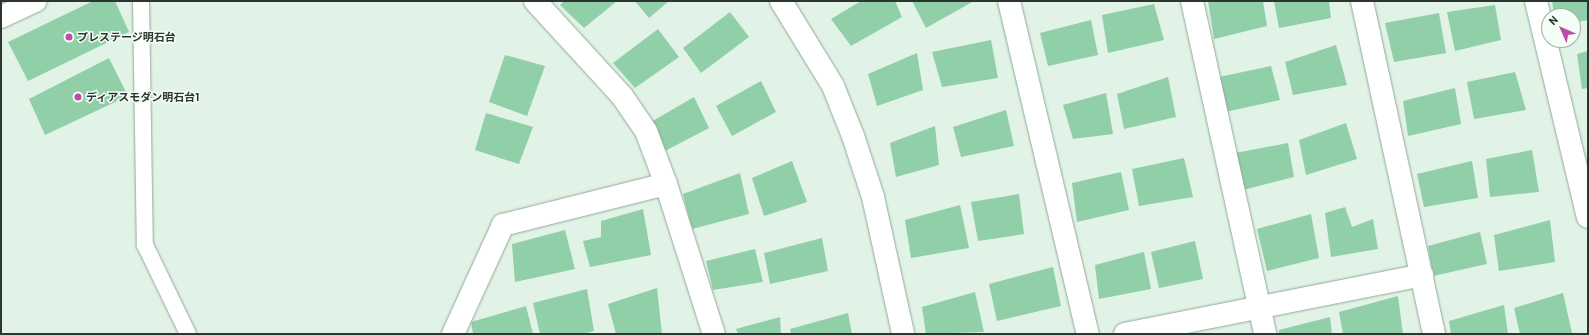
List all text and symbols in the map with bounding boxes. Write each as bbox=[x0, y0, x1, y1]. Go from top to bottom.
north arrow bbox=[1541, 8, 1581, 48]
text: N bbox=[1546, 13, 1560, 27]
place label: プレステージ明石台 bbox=[77, 30, 176, 44]
marker: プレステージ明石台 bbox=[64, 32, 74, 42]
place label: ディアスモダン明石台1 bbox=[86, 90, 200, 104]
marker: ディアスモダン明石台1 bbox=[73, 92, 83, 102]

